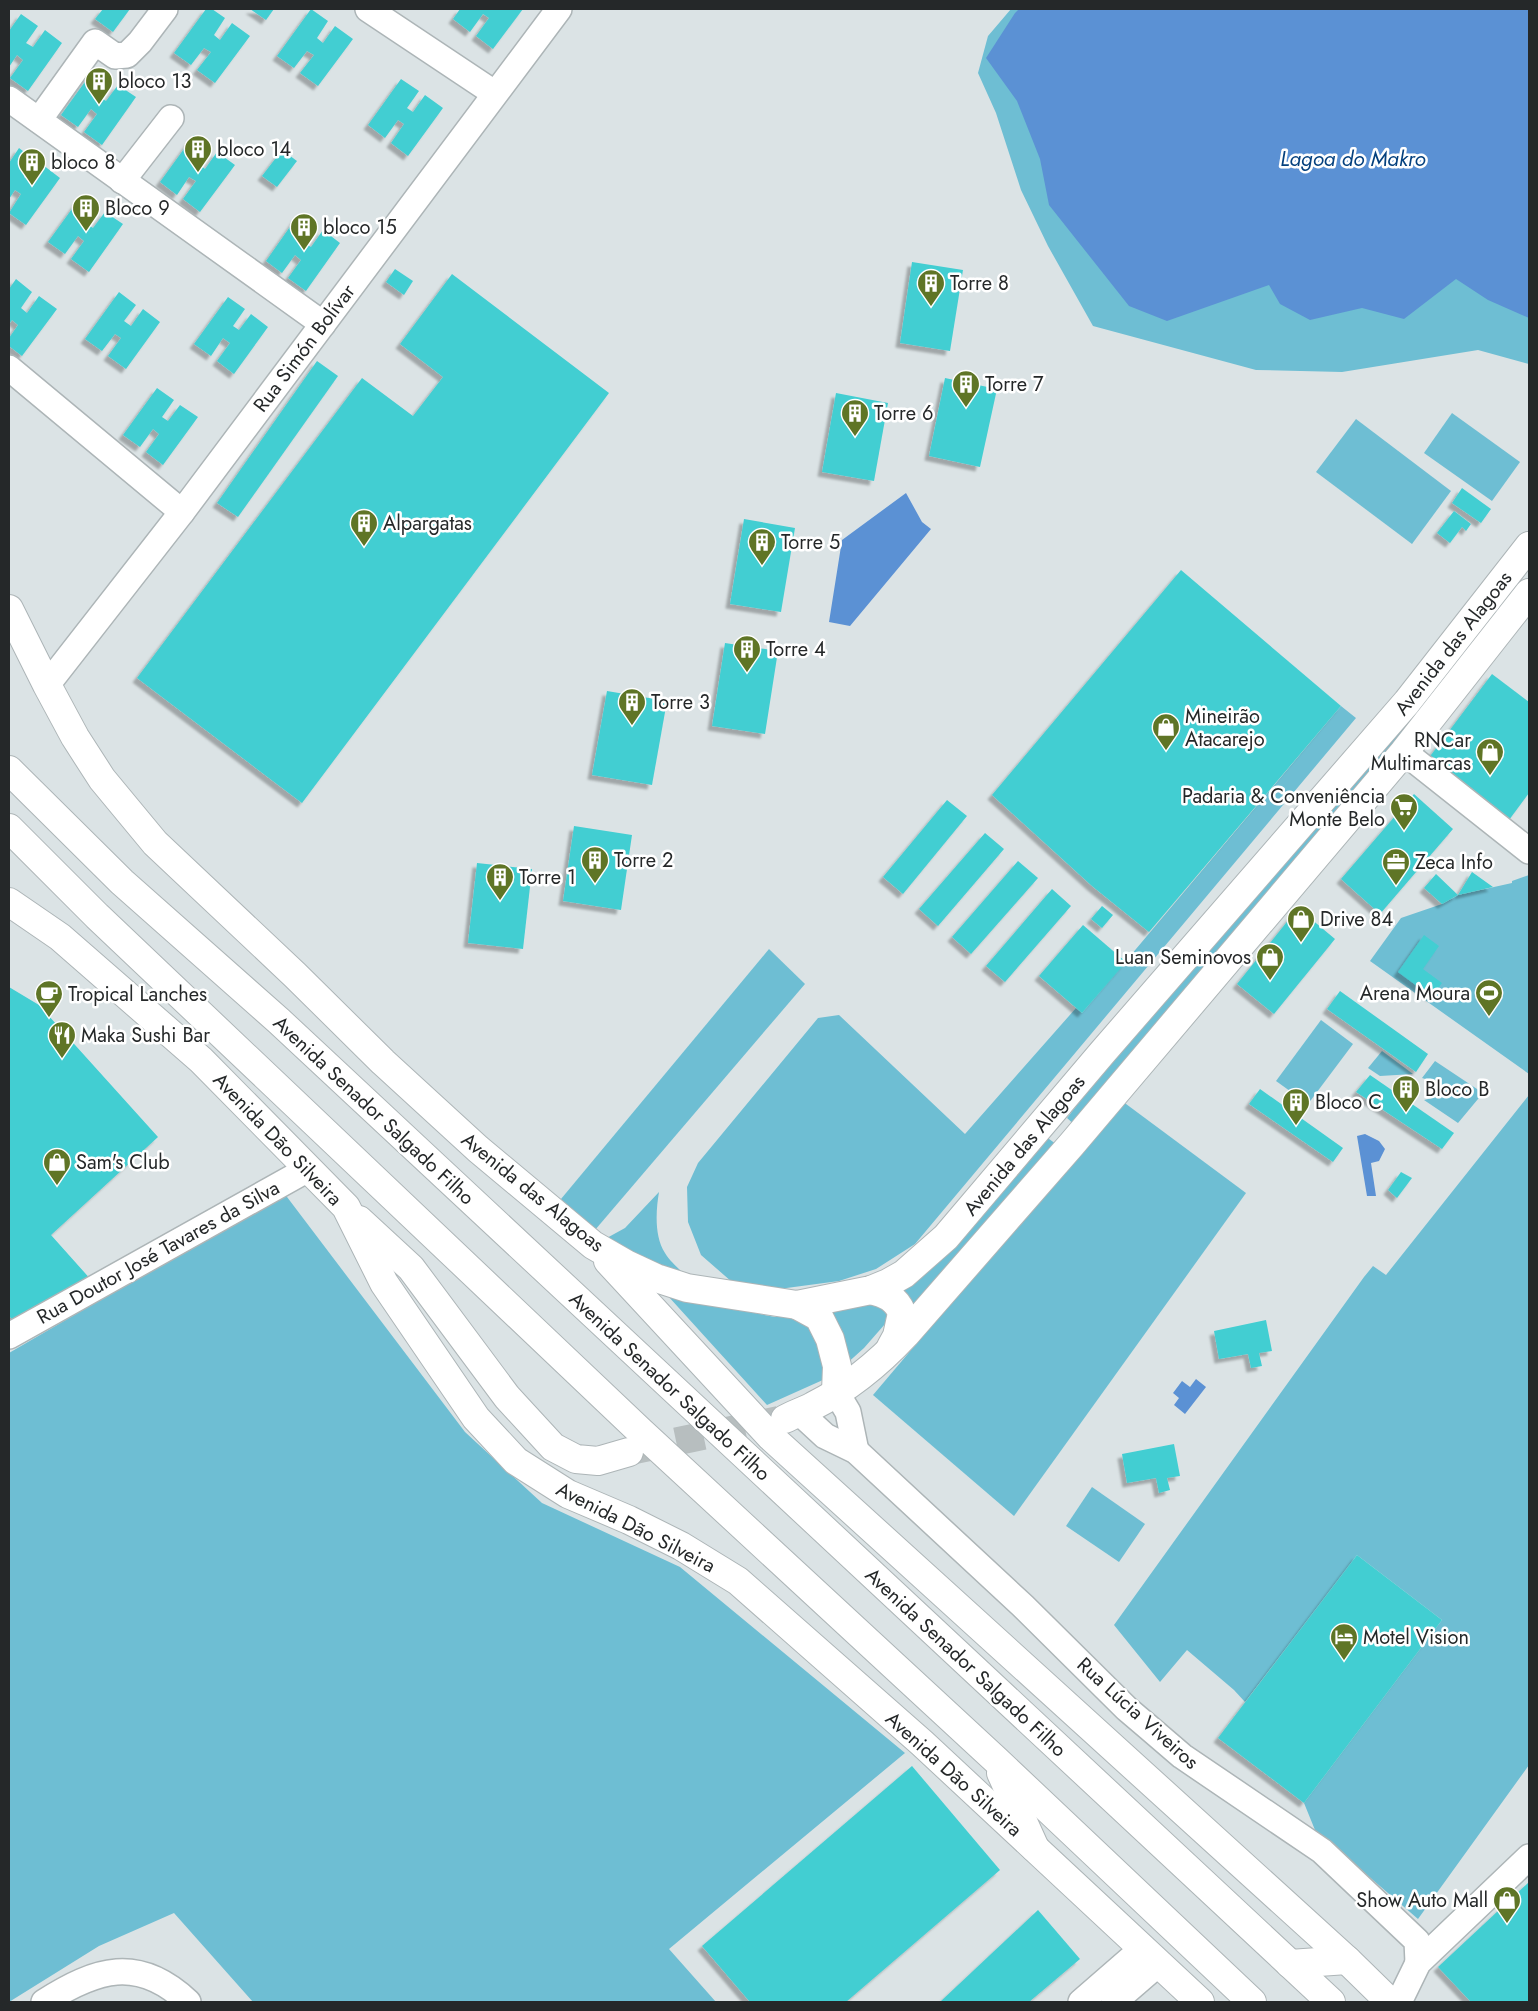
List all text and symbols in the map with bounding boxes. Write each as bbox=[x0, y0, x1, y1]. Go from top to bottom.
building icon: bloco 13 bbox=[84, 66, 114, 105]
place label: bloco 13 bbox=[118, 67, 191, 96]
building icon: bloco 14 bbox=[183, 134, 213, 173]
place label: bloco 14 bbox=[217, 135, 291, 164]
water label: Lagoa do Makro bbox=[1280, 144, 1426, 174]
building icon: bloco 8 bbox=[17, 147, 47, 186]
place label: bloco 8 bbox=[51, 148, 115, 177]
building icon: Bloco 9 bbox=[71, 193, 101, 232]
place label: Bloco 9 bbox=[105, 194, 170, 223]
building icon: bloco 15 bbox=[289, 212, 319, 251]
place label: bloco 15 bbox=[323, 213, 397, 242]
building icon: Torre 8 bbox=[916, 268, 946, 307]
place label: Torre 8 bbox=[950, 269, 1009, 298]
street label: Rua Simón Bolívar bbox=[247, 278, 362, 418]
building icon: Torre 7 bbox=[951, 369, 981, 408]
place label: Torre 7 bbox=[985, 370, 1044, 399]
building icon: Torre 6 bbox=[840, 398, 870, 437]
place label: Torre 6 bbox=[874, 399, 933, 428]
building icon: Alpargatas bbox=[349, 508, 379, 547]
place label: Alpargatas bbox=[383, 509, 472, 538]
building icon: Torre 5 bbox=[747, 527, 777, 566]
place label: Torre 5 bbox=[781, 528, 840, 557]
street label: Avenida das Alagoas bbox=[1388, 565, 1519, 722]
building icon: Torre 4 bbox=[732, 634, 762, 673]
place label: Torre 4 bbox=[766, 635, 826, 664]
building icon: Torre 3 bbox=[617, 687, 647, 726]
place label: Torre 3 bbox=[651, 688, 710, 717]
place label: Mineirão Atacarejo bbox=[1185, 702, 1265, 754]
shop icon: Mineirão Atacarejo bbox=[1151, 712, 1181, 751]
place label: RNCar Multimarcas bbox=[1371, 726, 1471, 778]
shop icon: RNCar Multimarcas bbox=[1475, 737, 1505, 776]
place label: Padaria & Conveniência Monte Belo bbox=[1182, 782, 1385, 834]
supermarket icon: Padaria & Conveniência Monte Belo bbox=[1389, 792, 1419, 831]
building icon: Torre 2 bbox=[580, 845, 610, 884]
place label: Torre 2 bbox=[614, 846, 673, 875]
office icon: Zeca Info bbox=[1381, 847, 1411, 886]
place label: Zeca Info bbox=[1415, 848, 1493, 877]
building icon: Torre 1 bbox=[485, 862, 515, 901]
place label: Torre 1 bbox=[519, 863, 576, 892]
shop icon: Drive 84 bbox=[1286, 904, 1316, 943]
place label: Drive 84 bbox=[1320, 905, 1393, 934]
shop icon: Luan Seminovos bbox=[1255, 942, 1285, 981]
place label: Luan Seminovos bbox=[1115, 943, 1251, 972]
sports icon: Arena Moura bbox=[1474, 978, 1504, 1017]
cafe icon: Tropical Lanches bbox=[34, 979, 64, 1018]
place label: Arena Moura bbox=[1360, 979, 1470, 1008]
place label: Tropical Lanches bbox=[68, 980, 207, 1009]
street label: Avenida Senador Salgado Filho bbox=[266, 1009, 481, 1212]
restaurant icon: Maka Sushi Bar bbox=[47, 1020, 77, 1059]
place label: Maka Sushi Bar bbox=[81, 1021, 210, 1050]
street label: Avenida Dão Silveira bbox=[206, 1066, 349, 1212]
street label: Avenida das Alagoas bbox=[957, 1068, 1092, 1222]
building icon: Bloco B bbox=[1391, 1074, 1421, 1113]
place label: Bloco B bbox=[1425, 1075, 1489, 1104]
building icon: Bloco C bbox=[1281, 1087, 1311, 1126]
place label: Bloco C bbox=[1315, 1088, 1382, 1117]
street label: Avenida das Alagoas bbox=[455, 1126, 610, 1259]
shop icon: Sam's Club bbox=[42, 1147, 72, 1186]
place label: Sam's Club bbox=[76, 1148, 170, 1177]
street label: Rua Doutor José Tavares da Silva bbox=[32, 1173, 285, 1331]
street label: Avenida Senador Salgado Filho bbox=[562, 1285, 777, 1488]
street label: Avenida Dão Silveira bbox=[551, 1475, 720, 1580]
street label: Avenida Senador Salgado Filho bbox=[858, 1561, 1073, 1764]
hotel icon: Motel Vision bbox=[1329, 1622, 1359, 1661]
place label: Motel Vision bbox=[1363, 1623, 1469, 1652]
street label: Rua Lúcia Viveiros bbox=[1070, 1651, 1205, 1776]
street label: Avenida Dão Silveira bbox=[879, 1705, 1028, 1844]
shop icon: Show Auto Mall bbox=[1492, 1885, 1522, 1924]
place label: Show Auto Mall bbox=[1356, 1886, 1488, 1915]

